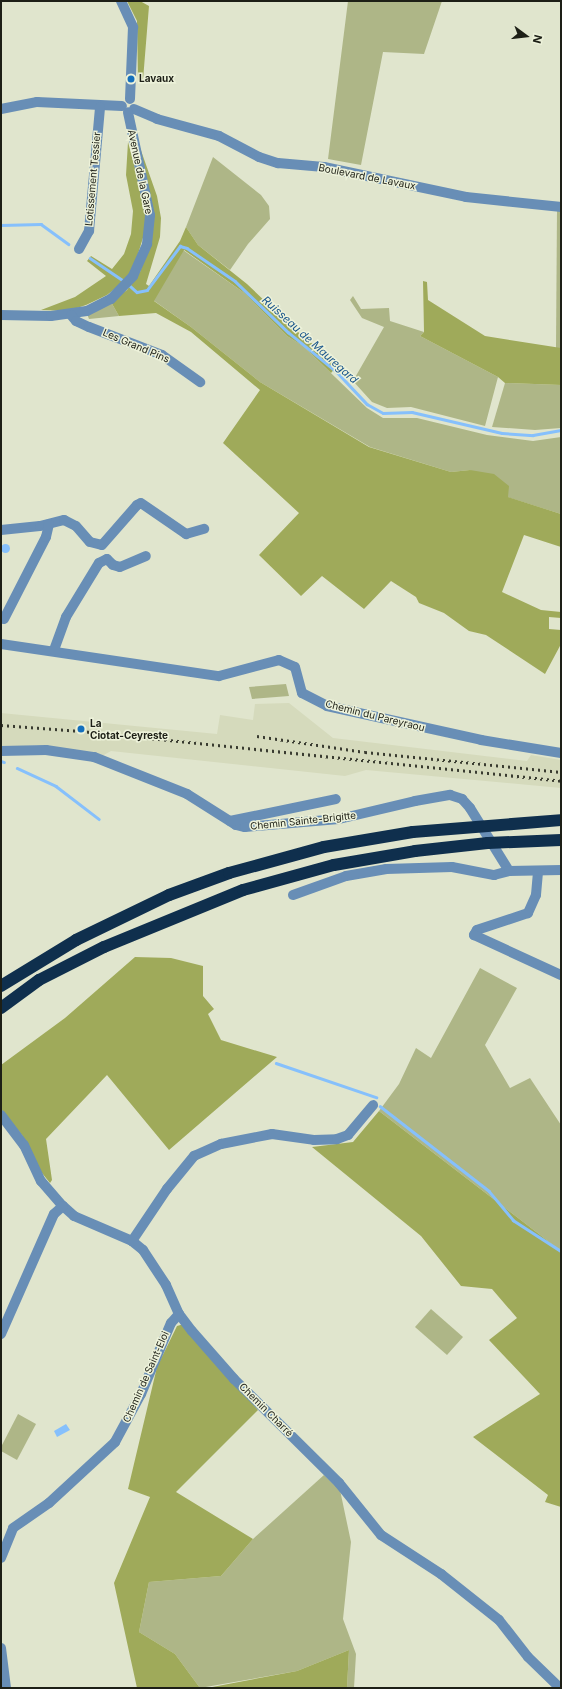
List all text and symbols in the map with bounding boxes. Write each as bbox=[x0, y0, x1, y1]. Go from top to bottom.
north arrow bbox=[506, 16, 546, 56]
text: N bbox=[530, 33, 545, 45]
place label: Lavaux bbox=[139, 73, 174, 85]
marker: Lavaux bbox=[126, 74, 136, 84]
street label: Avenue de la Gare bbox=[125, 129, 155, 215]
street label: Lotissement Tessier bbox=[83, 131, 103, 227]
street label: Boulevard de Lavaux bbox=[317, 162, 417, 192]
water label: Ruisseau de Mauregard bbox=[259, 293, 361, 387]
street label: Les Grand Pins bbox=[101, 327, 171, 365]
street label: Chemin du Pareyraou bbox=[324, 698, 426, 734]
place label: La Ciotat-Ceyreste bbox=[90, 717, 168, 740]
marker: La Ciotat-Ceyreste bbox=[75, 723, 87, 735]
street label: Chemin Sainte-Brigitte bbox=[249, 809, 357, 833]
street label: Chemin de Saint-Eloi bbox=[120, 1330, 172, 1424]
street label: Chemin Charré bbox=[237, 1381, 295, 1439]

